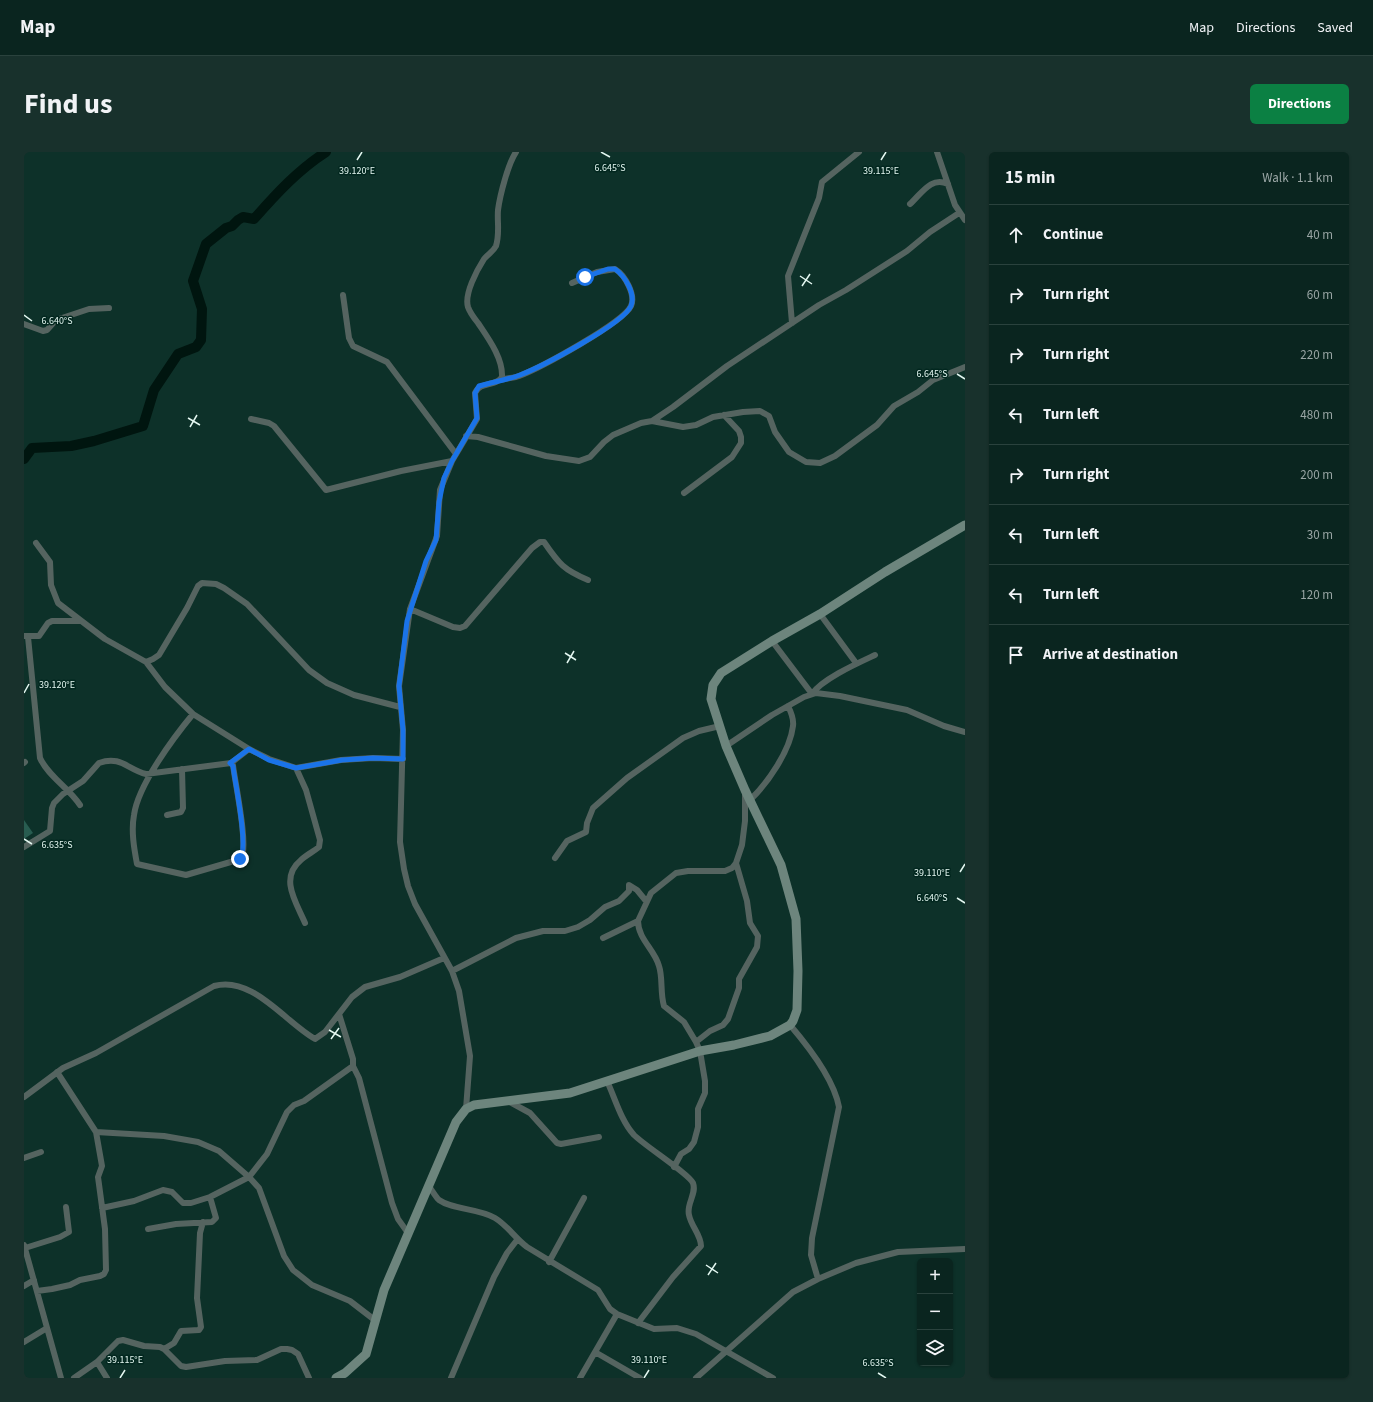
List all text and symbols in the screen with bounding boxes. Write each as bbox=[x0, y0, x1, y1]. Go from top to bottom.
text: Map bbox=[20, 14, 55, 41]
text: Map bbox=[1189, 18, 1214, 38]
text: Directions bbox=[1236, 18, 1295, 38]
text: Saved bbox=[1317, 18, 1353, 38]
text: Find us bbox=[24, 84, 112, 124]
button: Directions bbox=[1250, 84, 1349, 124]
text: 6.645°S bbox=[594, 161, 626, 175]
text: 39.120°E bbox=[339, 164, 375, 178]
text: 39.115°E bbox=[863, 164, 899, 178]
text: 15 min bbox=[1005, 166, 1055, 190]
text: Walk · 1.1 km bbox=[1262, 169, 1333, 187]
icon: ahead bbox=[1005, 224, 1027, 246]
text: Continue bbox=[1043, 224, 1103, 245]
text: 40 m bbox=[1307, 226, 1333, 244]
route start bbox=[576, 268, 594, 286]
icon: right bbox=[1005, 284, 1027, 306]
text: Turn right bbox=[1043, 284, 1109, 305]
text: 60 m bbox=[1307, 286, 1333, 304]
text: 6.640°S bbox=[41, 314, 73, 328]
icon: right bbox=[1005, 344, 1027, 366]
text: Turn right bbox=[1043, 344, 1109, 365]
text: 220 m bbox=[1300, 346, 1333, 364]
text: 6.645°S bbox=[916, 367, 948, 381]
icon: left bbox=[1005, 404, 1027, 426]
text: Turn left bbox=[1043, 404, 1099, 425]
text: 480 m bbox=[1300, 406, 1333, 424]
icon: right bbox=[1005, 464, 1027, 486]
text: Turn right bbox=[1043, 464, 1109, 485]
text: 200 m bbox=[1300, 466, 1333, 484]
icon: left bbox=[1005, 524, 1027, 546]
text: Turn left bbox=[1043, 524, 1099, 545]
text: 30 m bbox=[1307, 526, 1333, 544]
icon: left bbox=[1005, 584, 1027, 606]
text: Turn left bbox=[1043, 584, 1099, 605]
text: 120 m bbox=[1300, 586, 1333, 604]
icon: arrive bbox=[1005, 644, 1027, 666]
text: Arrive at destination bbox=[1043, 644, 1178, 665]
text: 39.120°E bbox=[39, 678, 75, 692]
text: 6.635°S bbox=[41, 838, 73, 852]
route end bbox=[231, 850, 249, 868]
text: 39.110°E bbox=[914, 866, 950, 880]
text: 6.640°S bbox=[916, 891, 948, 905]
map controls bbox=[917, 1258, 953, 1366]
button: + bbox=[917, 1258, 953, 1294]
button: − bbox=[917, 1294, 953, 1330]
button: layers bbox=[917, 1330, 953, 1366]
text: 39.115°E bbox=[107, 1353, 143, 1367]
text: 39.110°E bbox=[631, 1353, 667, 1367]
text: 6.635°S bbox=[862, 1356, 894, 1370]

